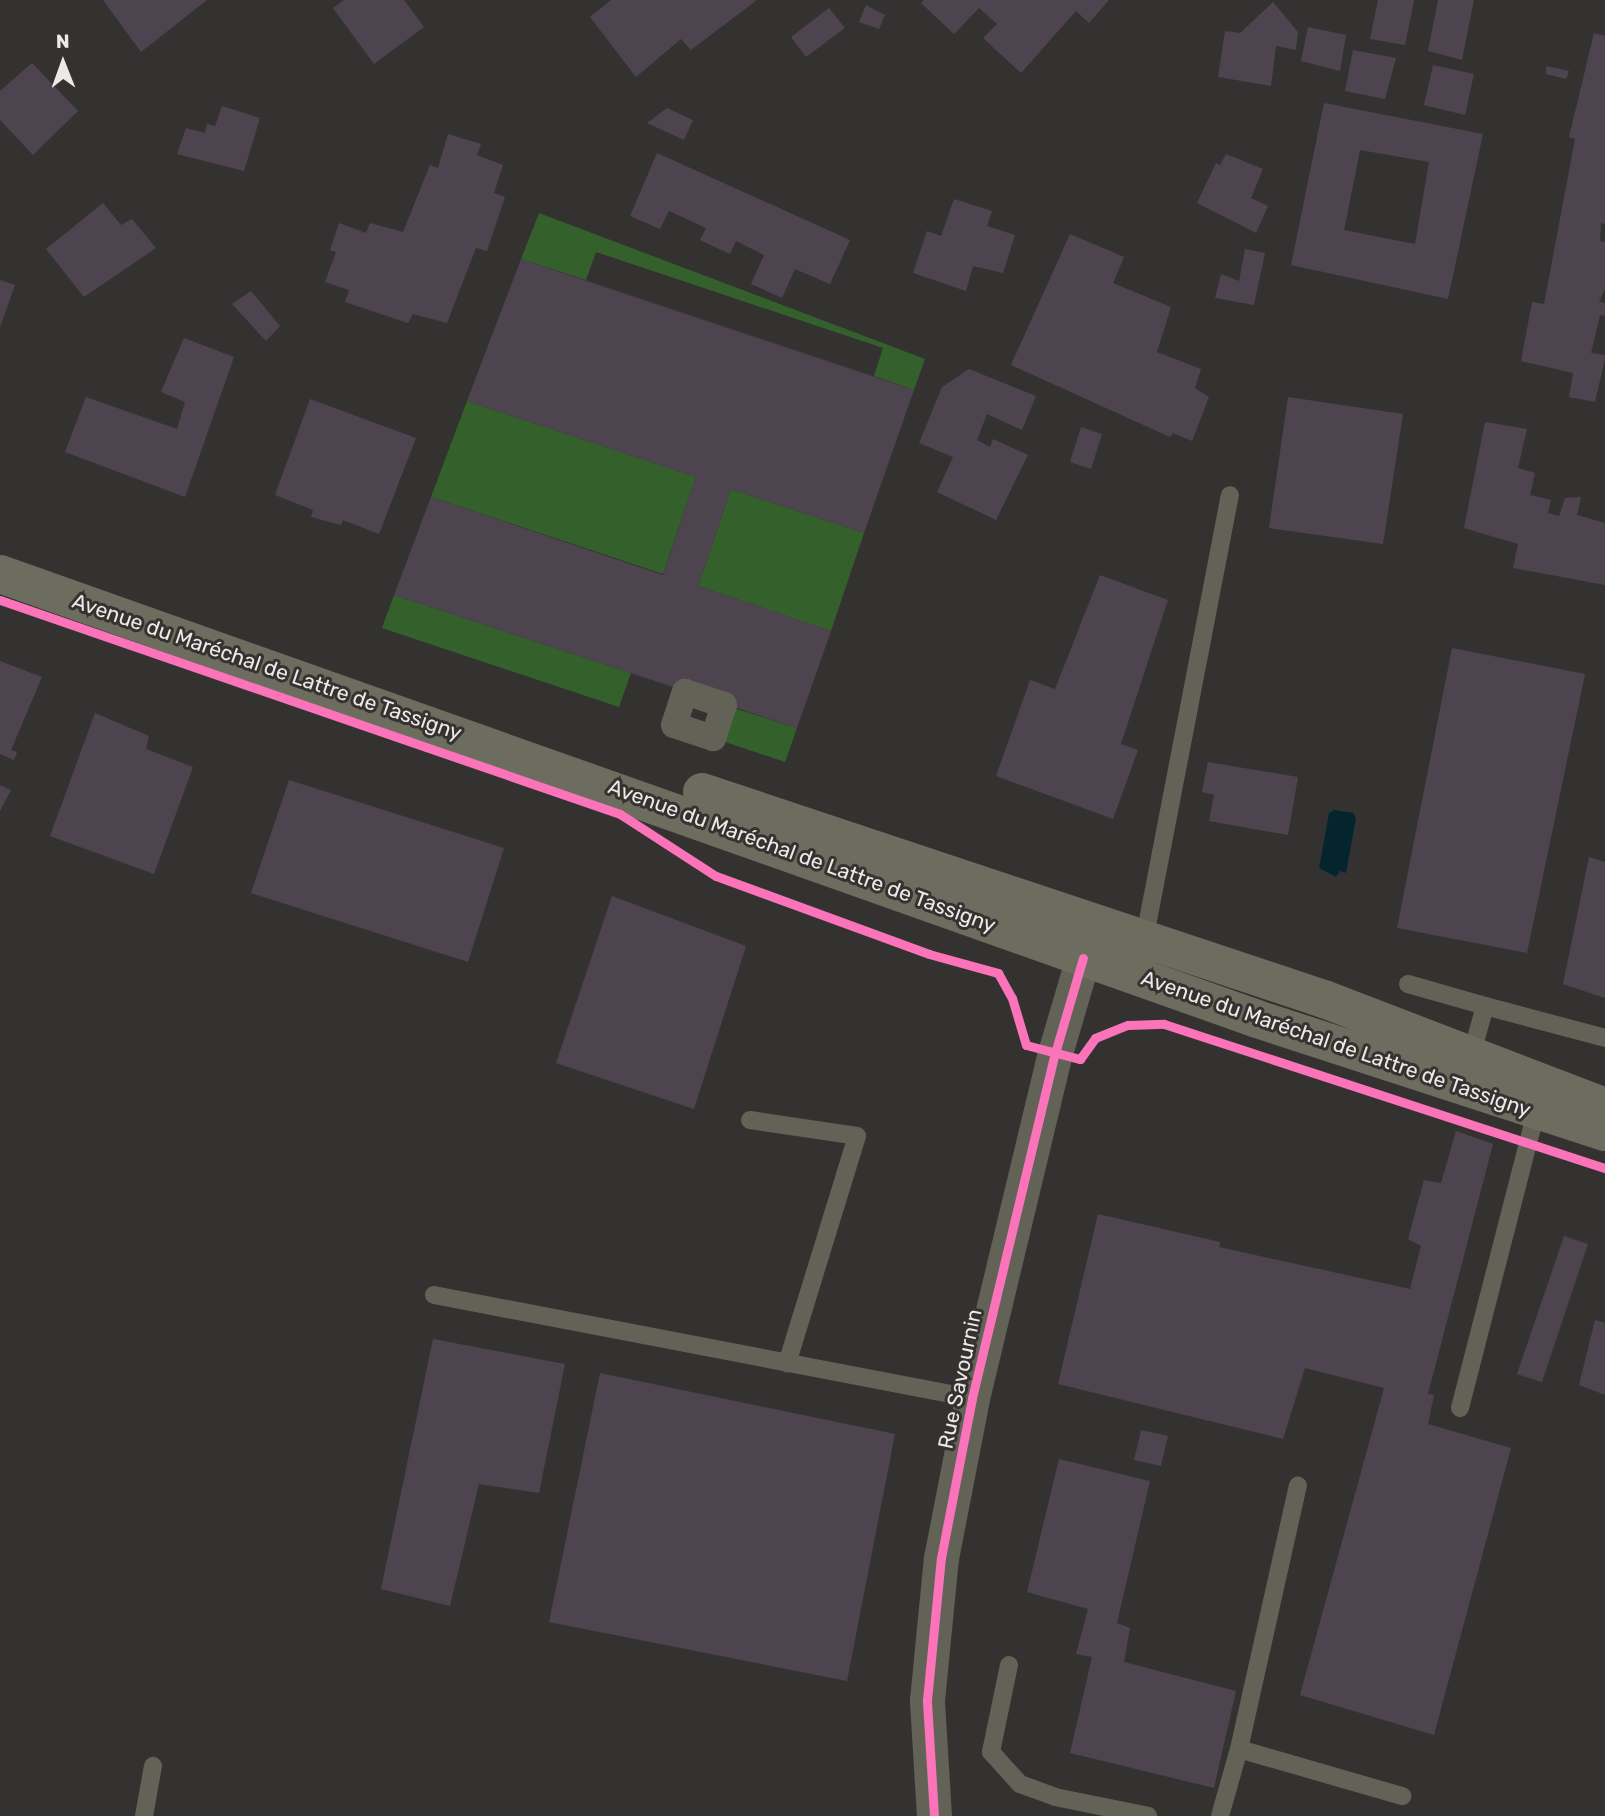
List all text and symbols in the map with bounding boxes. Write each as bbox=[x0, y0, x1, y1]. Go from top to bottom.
north arrow bbox=[28, 28, 98, 98]
text: N bbox=[56, 30, 70, 53]
street label: Avenue du Maréchal de Lattre de Tassigny bbox=[69, 588, 465, 746]
street label: Avenue du Maréchal de Lattre de Tassigny bbox=[605, 774, 999, 938]
street label: Avenue du Maréchal de Lattre de Tassigny bbox=[1138, 965, 1534, 1123]
street label: Rue Savournin bbox=[933, 1307, 987, 1451]

